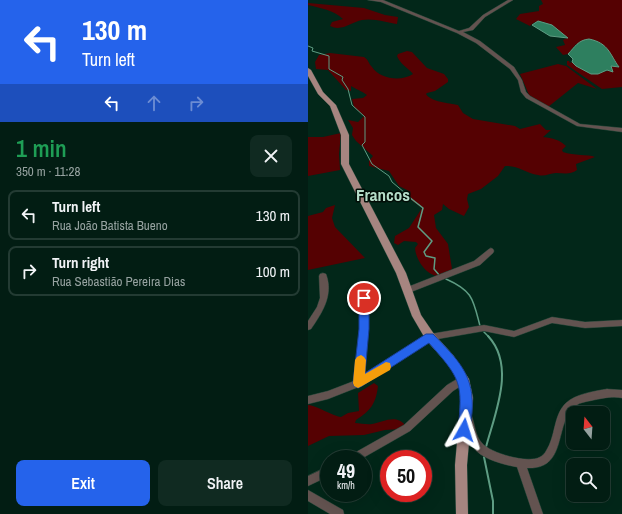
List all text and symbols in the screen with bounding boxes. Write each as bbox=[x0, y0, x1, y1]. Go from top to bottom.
text: 130 m bbox=[82, 11, 147, 49]
icon: left bbox=[16, 16, 68, 68]
text: Turn left bbox=[82, 47, 135, 72]
icon: left bbox=[101, 92, 123, 114]
icon: ahead bbox=[143, 92, 165, 114]
icon: right bbox=[185, 92, 207, 114]
text: 1 min bbox=[16, 132, 67, 164]
button: close bbox=[250, 135, 292, 177]
text: 350 m · 11:28 bbox=[16, 163, 80, 180]
district label: Francos bbox=[356, 183, 410, 206]
text: Turn left bbox=[52, 196, 100, 217]
icon: left bbox=[18, 204, 40, 226]
text: 130 m bbox=[256, 205, 290, 226]
text: Rua João Batista Bueno bbox=[52, 217, 168, 234]
text: Turn right bbox=[52, 252, 109, 273]
icon: right bbox=[18, 260, 40, 282]
text: 100 m bbox=[256, 261, 290, 282]
text: Rua Sebastião Pereira Dias bbox=[52, 273, 185, 290]
pin bbox=[347, 281, 381, 315]
icon: arrive bbox=[353, 287, 375, 309]
north arrow bbox=[566, 406, 610, 450]
map controls bbox=[566, 406, 610, 502]
position arrow bbox=[443, 409, 485, 451]
speed limit sign: 50 bbox=[380, 450, 432, 502]
text: 49 bbox=[337, 457, 355, 484]
button: search bbox=[566, 458, 610, 502]
button: Exit bbox=[16, 460, 150, 506]
button: Share bbox=[158, 460, 292, 506]
text: km/h bbox=[337, 479, 355, 492]

